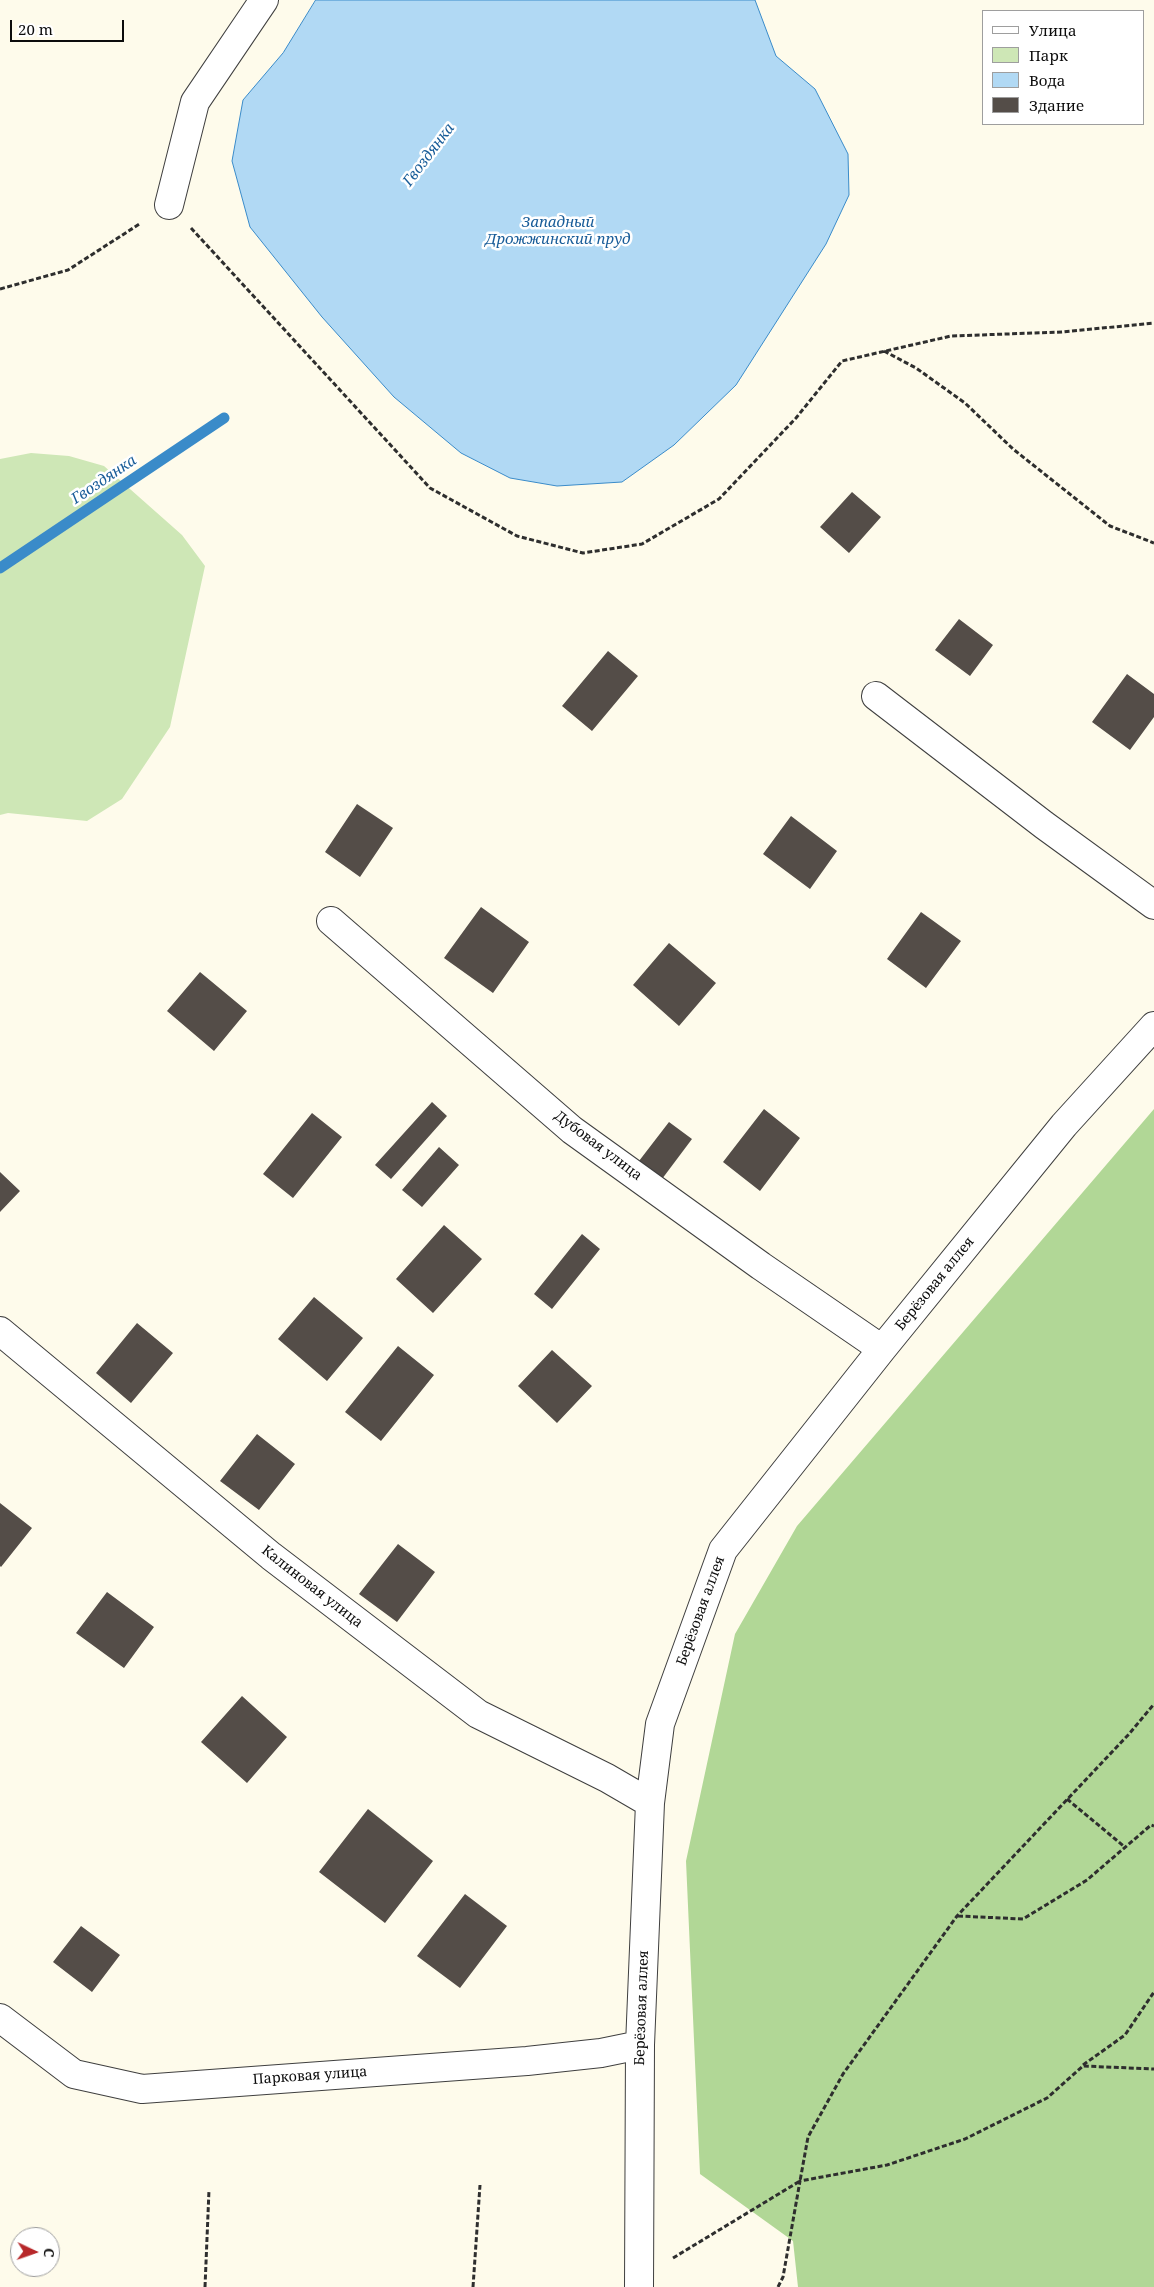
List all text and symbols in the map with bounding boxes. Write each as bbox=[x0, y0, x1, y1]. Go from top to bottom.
scale bar bbox=[12, 10, 126, 42]
legend bbox=[982, 10, 1144, 125]
text: 20 m bbox=[18, 19, 53, 39]
text: Улица bbox=[1029, 20, 1077, 40]
text: Парк bbox=[1029, 45, 1068, 65]
text: Вода bbox=[1029, 70, 1065, 90]
text: Здание bbox=[1029, 95, 1084, 115]
water label: Гвоздянка bbox=[399, 120, 459, 190]
water label: Западный Дрожжинский пруд bbox=[485, 214, 631, 249]
water label: Гвоздянка bbox=[68, 452, 140, 508]
street label: Дубовая улица bbox=[551, 1108, 645, 1184]
street label: Берёзовая аллея bbox=[892, 1234, 978, 1334]
street label: Калиновая улица bbox=[258, 1542, 366, 1632]
street label: Берёзовая аллея bbox=[673, 1554, 729, 1668]
street label: Берёзовая аллея bbox=[632, 1950, 652, 2066]
street label: Парковая улица bbox=[252, 2064, 368, 2088]
north arrow bbox=[10, 2227, 60, 2277]
text: С bbox=[40, 2248, 59, 2258]

